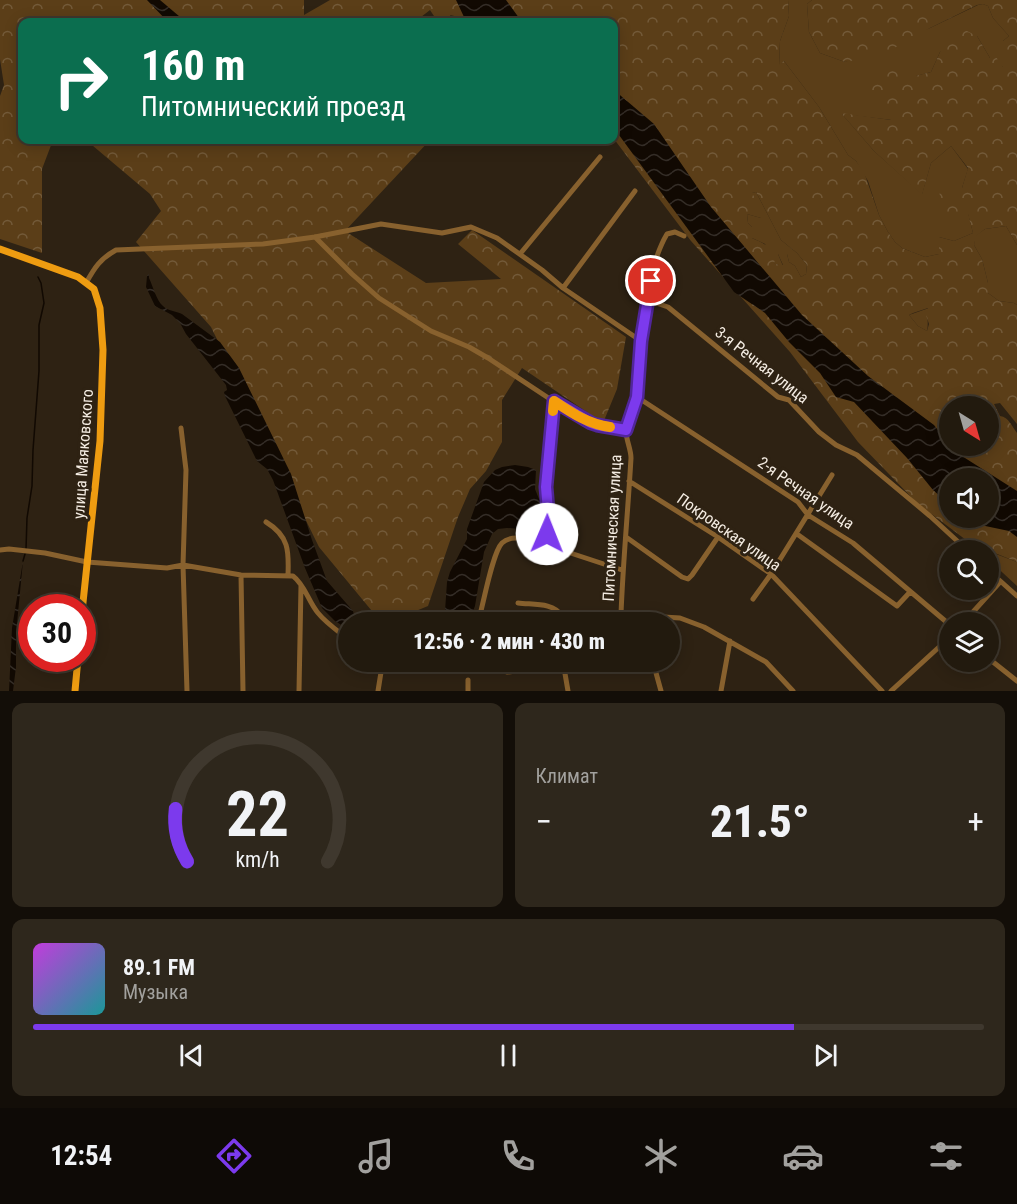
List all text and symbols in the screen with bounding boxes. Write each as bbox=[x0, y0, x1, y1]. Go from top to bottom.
text: 160 m bbox=[141, 41, 246, 90]
icon: right bbox=[42, 42, 120, 120]
text: Питомнический проезд bbox=[141, 91, 406, 123]
pin bbox=[625, 255, 676, 306]
icon: arrive bbox=[634, 264, 667, 297]
street label: 3-я Речная улица bbox=[712, 323, 812, 407]
street label: улица Маяковского bbox=[69, 388, 97, 520]
north arrow bbox=[939, 396, 999, 456]
map controls bbox=[939, 396, 999, 672]
street label: 2-я Речная улица bbox=[754, 453, 858, 533]
street label: Питомническая улица bbox=[599, 454, 625, 602]
button: sound bbox=[939, 468, 999, 528]
street label: Покровская улица bbox=[673, 489, 785, 575]
position arrow bbox=[515, 502, 579, 566]
button: search bbox=[939, 540, 999, 600]
speed limit sign: 30 bbox=[18, 594, 96, 672]
button: layers bbox=[939, 612, 999, 672]
text: 12:56 · 2 мин · 430 m bbox=[413, 629, 605, 654]
text: Климат bbox=[536, 764, 598, 788]
text: 22 bbox=[226, 778, 289, 851]
text: 21.5° bbox=[710, 795, 810, 848]
text: − bbox=[536, 802, 552, 841]
text: + bbox=[968, 802, 984, 841]
text: km/h bbox=[235, 847, 279, 872]
text: 89.1 FM bbox=[123, 955, 195, 980]
text: Музыка bbox=[123, 980, 188, 1004]
icon: previous bbox=[175, 1039, 208, 1072]
icon: pause bbox=[492, 1039, 525, 1072]
icon: next bbox=[809, 1039, 842, 1072]
icon: directions bbox=[213, 1135, 255, 1177]
icon: music bbox=[355, 1135, 397, 1177]
icon: phone bbox=[497, 1135, 539, 1177]
icon: climate bbox=[640, 1135, 682, 1177]
icon: car bbox=[782, 1135, 824, 1177]
icon: filters bbox=[925, 1135, 967, 1177]
text: 12:54 bbox=[50, 1140, 112, 1172]

